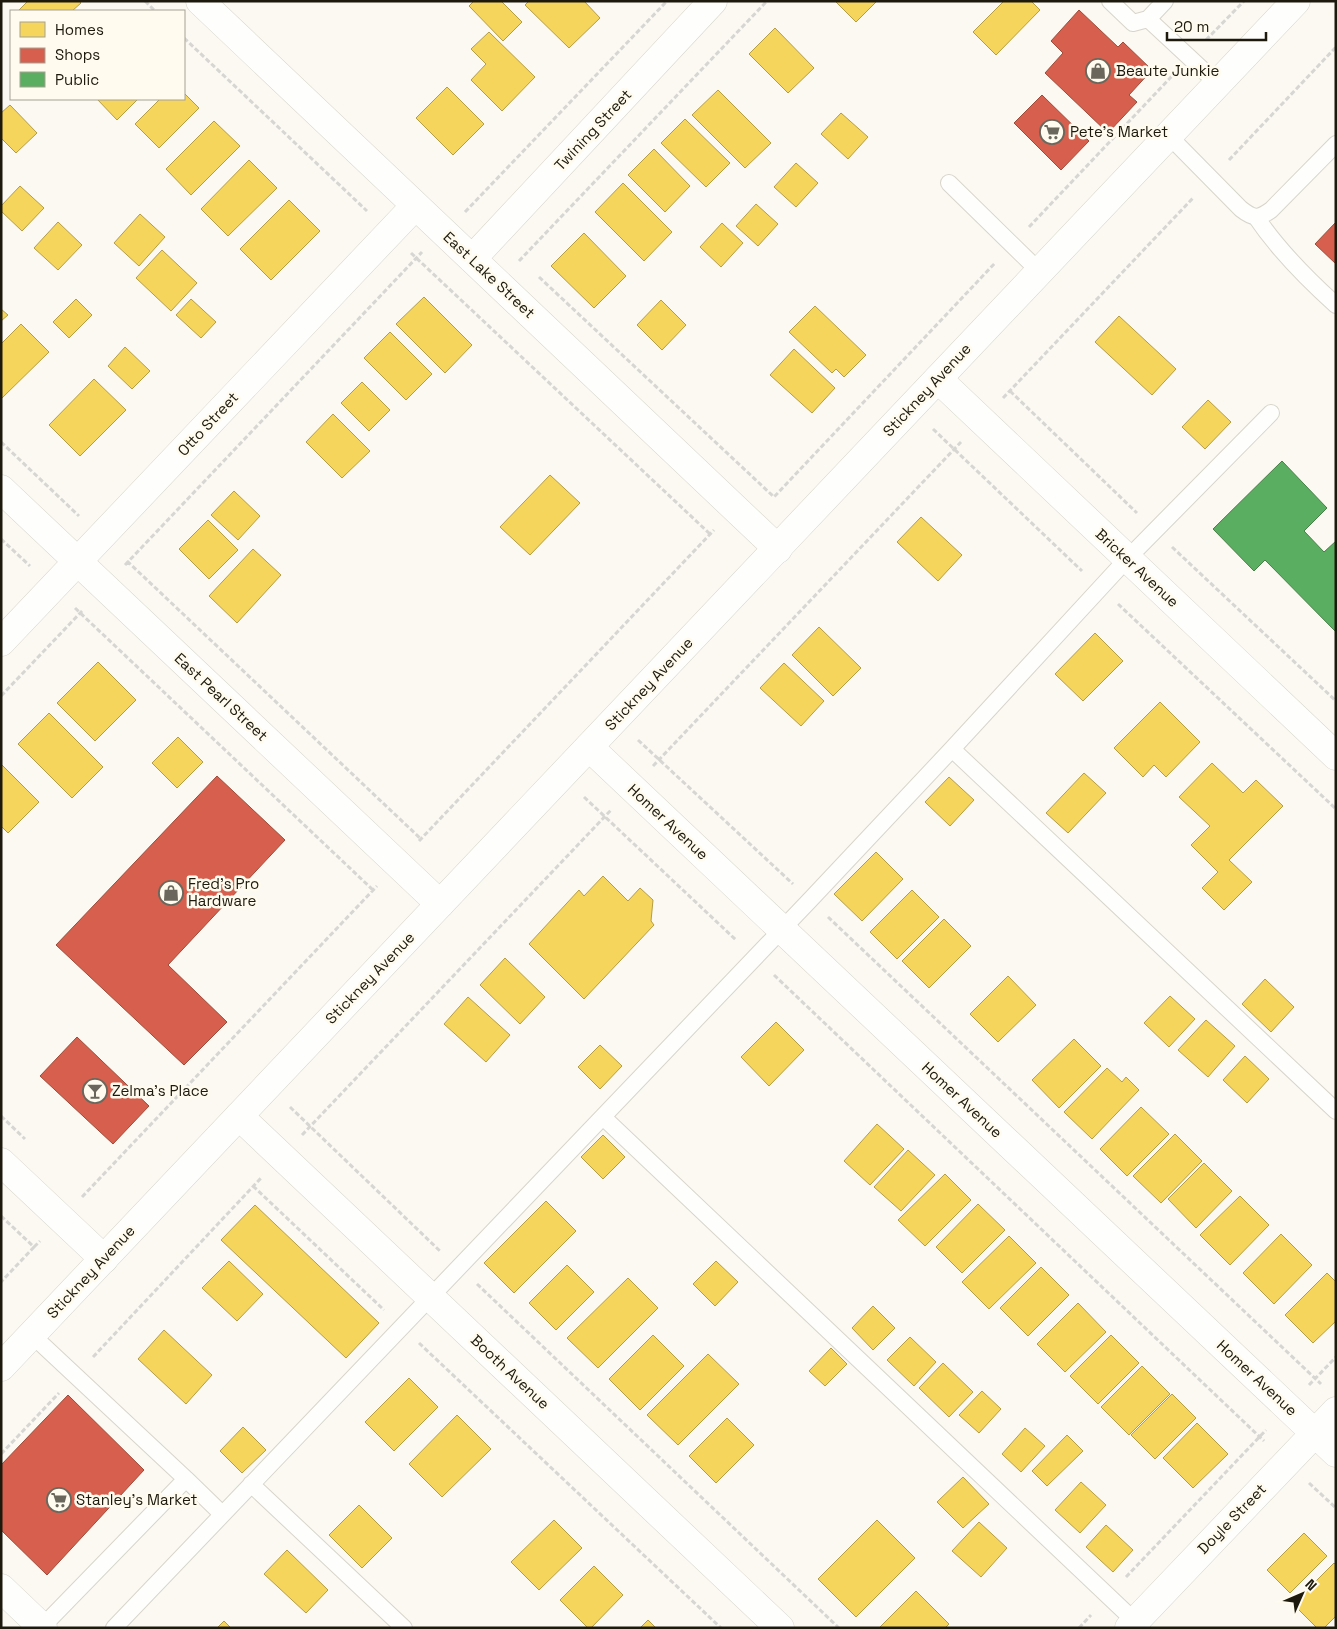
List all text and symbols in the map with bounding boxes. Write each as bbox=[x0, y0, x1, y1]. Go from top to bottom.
legend bbox=[10, 10, 185, 100]
scale bar bbox=[1167, 10, 1266, 42]
text: 20 m bbox=[1174, 17, 1209, 36]
text: Homes bbox=[55, 20, 104, 39]
text: Shops bbox=[55, 45, 100, 64]
shop icon: Beaute Junkie bbox=[1085, 58, 1111, 84]
place label: Beaute Junkie bbox=[1116, 61, 1219, 80]
text: Public bbox=[55, 70, 99, 89]
street label: Twining Street bbox=[550, 85, 635, 174]
supermarket icon: Pete's Market bbox=[1039, 119, 1065, 145]
place label: Pete's Market bbox=[1070, 122, 1168, 141]
street label: East Lake Street bbox=[440, 227, 539, 322]
street label: Stickney Avenue bbox=[879, 339, 975, 440]
street label: Otto Street bbox=[173, 388, 242, 460]
street label: Bricker Avenue bbox=[1092, 524, 1183, 611]
street label: Stickney Avenue bbox=[601, 633, 697, 734]
street label: East Pearl Street bbox=[171, 648, 272, 745]
street label: Homer Avenue bbox=[624, 779, 713, 864]
place label: Fred's Pro Hardware bbox=[188, 874, 259, 910]
shop icon: Fred's Pro Hardware bbox=[158, 880, 184, 906]
street label: Stickney Avenue bbox=[321, 928, 418, 1028]
street label: Homer Avenue bbox=[918, 1057, 1007, 1142]
bar icon: Zelma's Place bbox=[82, 1078, 108, 1104]
place label: Zelma's Place bbox=[112, 1081, 209, 1100]
street label: Stickney Avenue bbox=[43, 1221, 139, 1322]
street label: Booth Avenue bbox=[467, 1330, 554, 1413]
street label: Homer Avenue bbox=[1213, 1335, 1302, 1420]
street label: Doyle Street bbox=[1193, 1479, 1270, 1558]
supermarket icon: Stanley's Market bbox=[46, 1487, 72, 1513]
place label: Stanley's Market bbox=[76, 1490, 198, 1509]
north arrow bbox=[1277, 1569, 1327, 1619]
text: N bbox=[1302, 1575, 1321, 1594]

